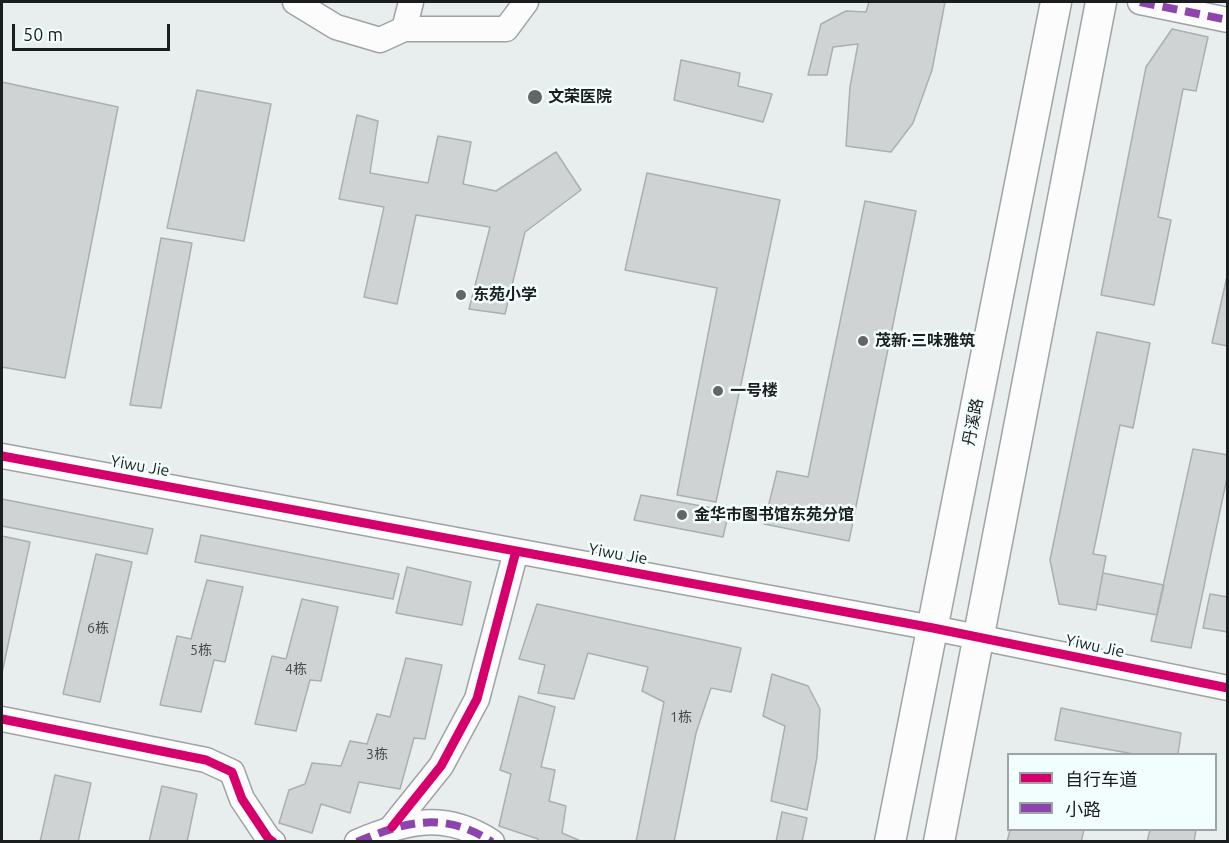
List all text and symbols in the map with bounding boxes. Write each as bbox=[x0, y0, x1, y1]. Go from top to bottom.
scale bar bbox=[15, 12, 172, 50]
text: 50 m bbox=[23, 24, 63, 44]
place label: 文荣医院 bbox=[548, 87, 612, 107]
marker: 文荣医院 bbox=[526, 88, 544, 106]
place label: 东苑小学 bbox=[473, 285, 537, 305]
marker: 东苑小学 bbox=[454, 288, 468, 302]
place label: 茂新·三味雅筑 bbox=[875, 331, 975, 351]
marker: 茂新·三味雅筑 bbox=[856, 334, 870, 348]
place label: 一号楼 bbox=[730, 381, 778, 401]
marker: 一号楼 bbox=[711, 384, 725, 398]
street label: 丹溪路 bbox=[959, 397, 987, 447]
street label: Yiwu Jie bbox=[109, 451, 171, 481]
place label: 金华市图书馆东苑分馆 bbox=[694, 505, 854, 525]
marker: 金华市图书馆东苑分馆 bbox=[675, 508, 689, 522]
street label: Yiwu Jie bbox=[587, 539, 649, 569]
house number: 6栋 bbox=[87, 620, 109, 636]
street label: Yiwu Jie bbox=[1064, 630, 1126, 662]
house number: 5栋 bbox=[190, 642, 212, 658]
house number: 4栋 bbox=[285, 661, 307, 677]
house number: 1栋 bbox=[670, 709, 692, 725]
house number: 3栋 bbox=[366, 746, 388, 762]
legend bbox=[1007, 753, 1217, 831]
text: 自行车道 bbox=[1065, 769, 1137, 789]
text: 小路 bbox=[1065, 799, 1101, 819]

